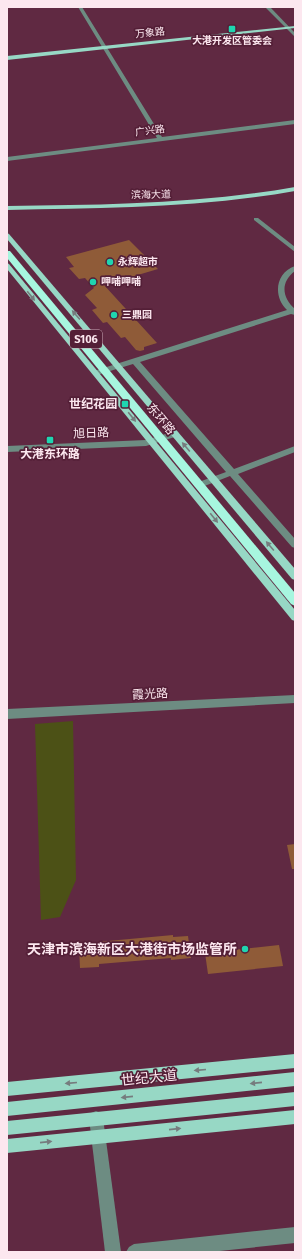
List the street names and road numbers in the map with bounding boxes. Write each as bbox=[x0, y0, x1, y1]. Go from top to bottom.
street label: 万象路 bbox=[134, 25, 166, 41]
street label: 广兴路 bbox=[134, 123, 166, 139]
street label: 滨海大道 bbox=[131, 189, 171, 201]
road number: S106 bbox=[70, 330, 102, 348]
street label: 东环路 bbox=[144, 401, 178, 437]
street label: 旭日路 bbox=[73, 425, 109, 441]
street label: 霞光路 bbox=[132, 686, 168, 702]
street label: 世纪大道 bbox=[120, 1067, 178, 1089]

